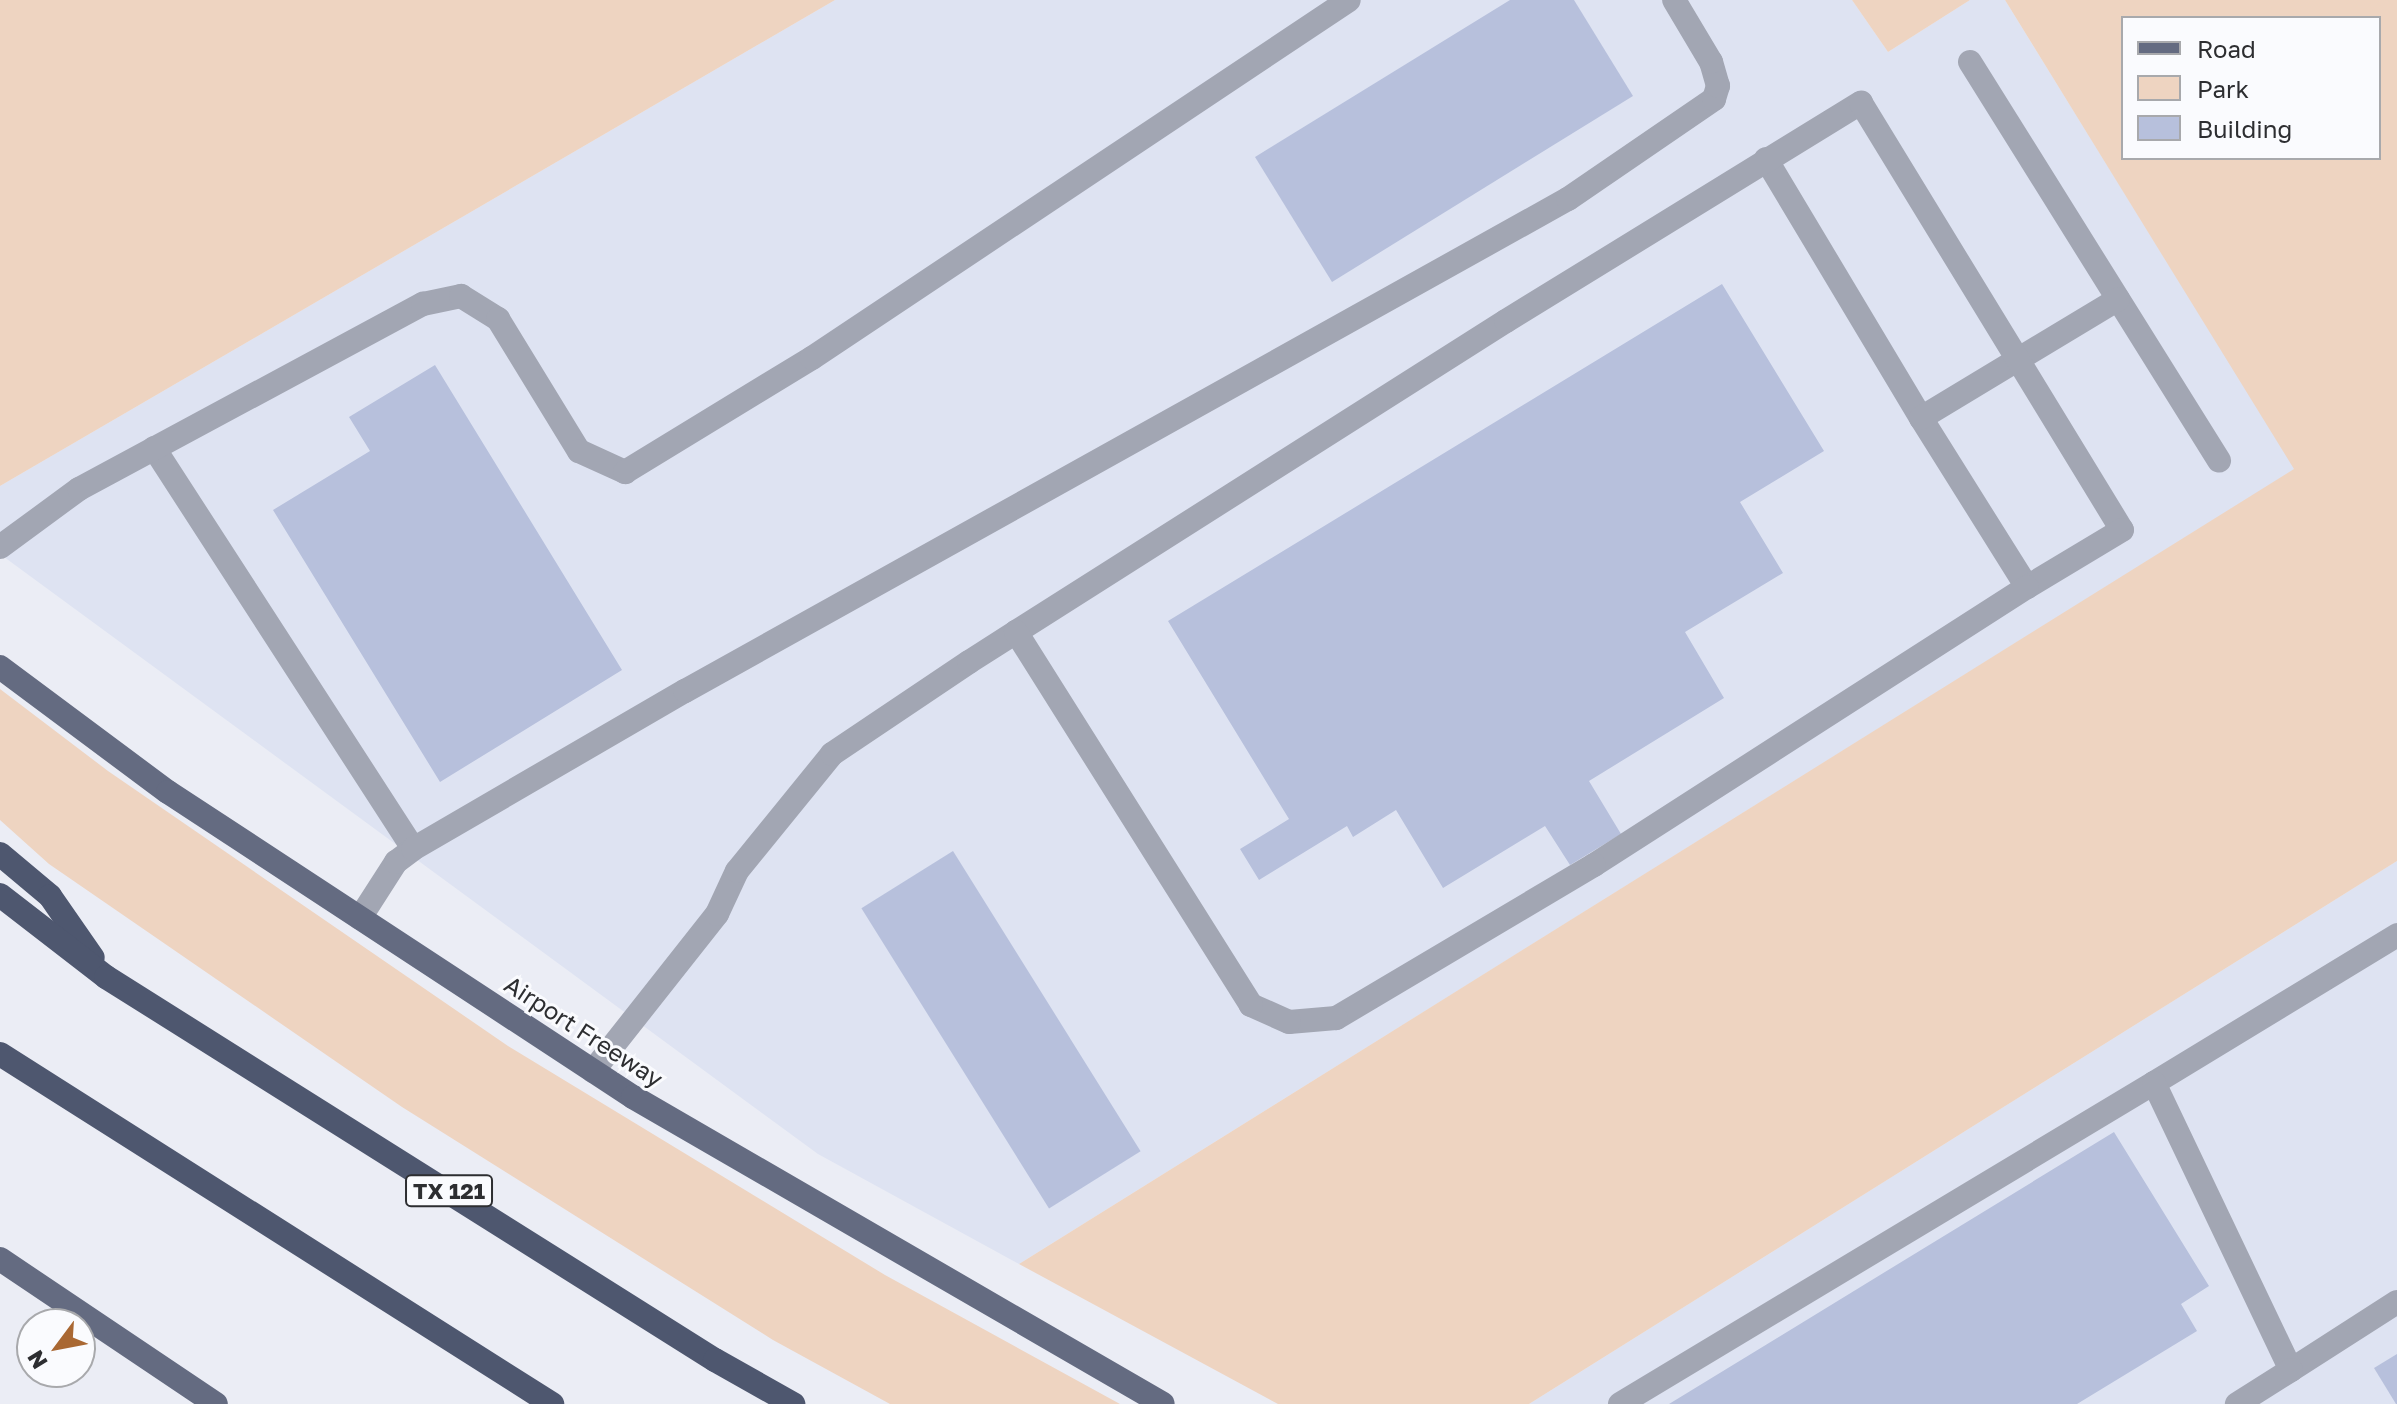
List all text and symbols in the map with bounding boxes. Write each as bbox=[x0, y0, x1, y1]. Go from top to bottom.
legend bbox=[2121, 16, 2381, 160]
text: Road bbox=[2197, 34, 2256, 63]
text: Park bbox=[2197, 74, 2249, 103]
text: Building bbox=[2197, 114, 2292, 143]
street label: Airport Freeway bbox=[499, 969, 669, 1093]
road number: TX 121 bbox=[405, 1173, 493, 1209]
north arrow bbox=[16, 1308, 96, 1388]
text: N bbox=[21, 1346, 53, 1374]

